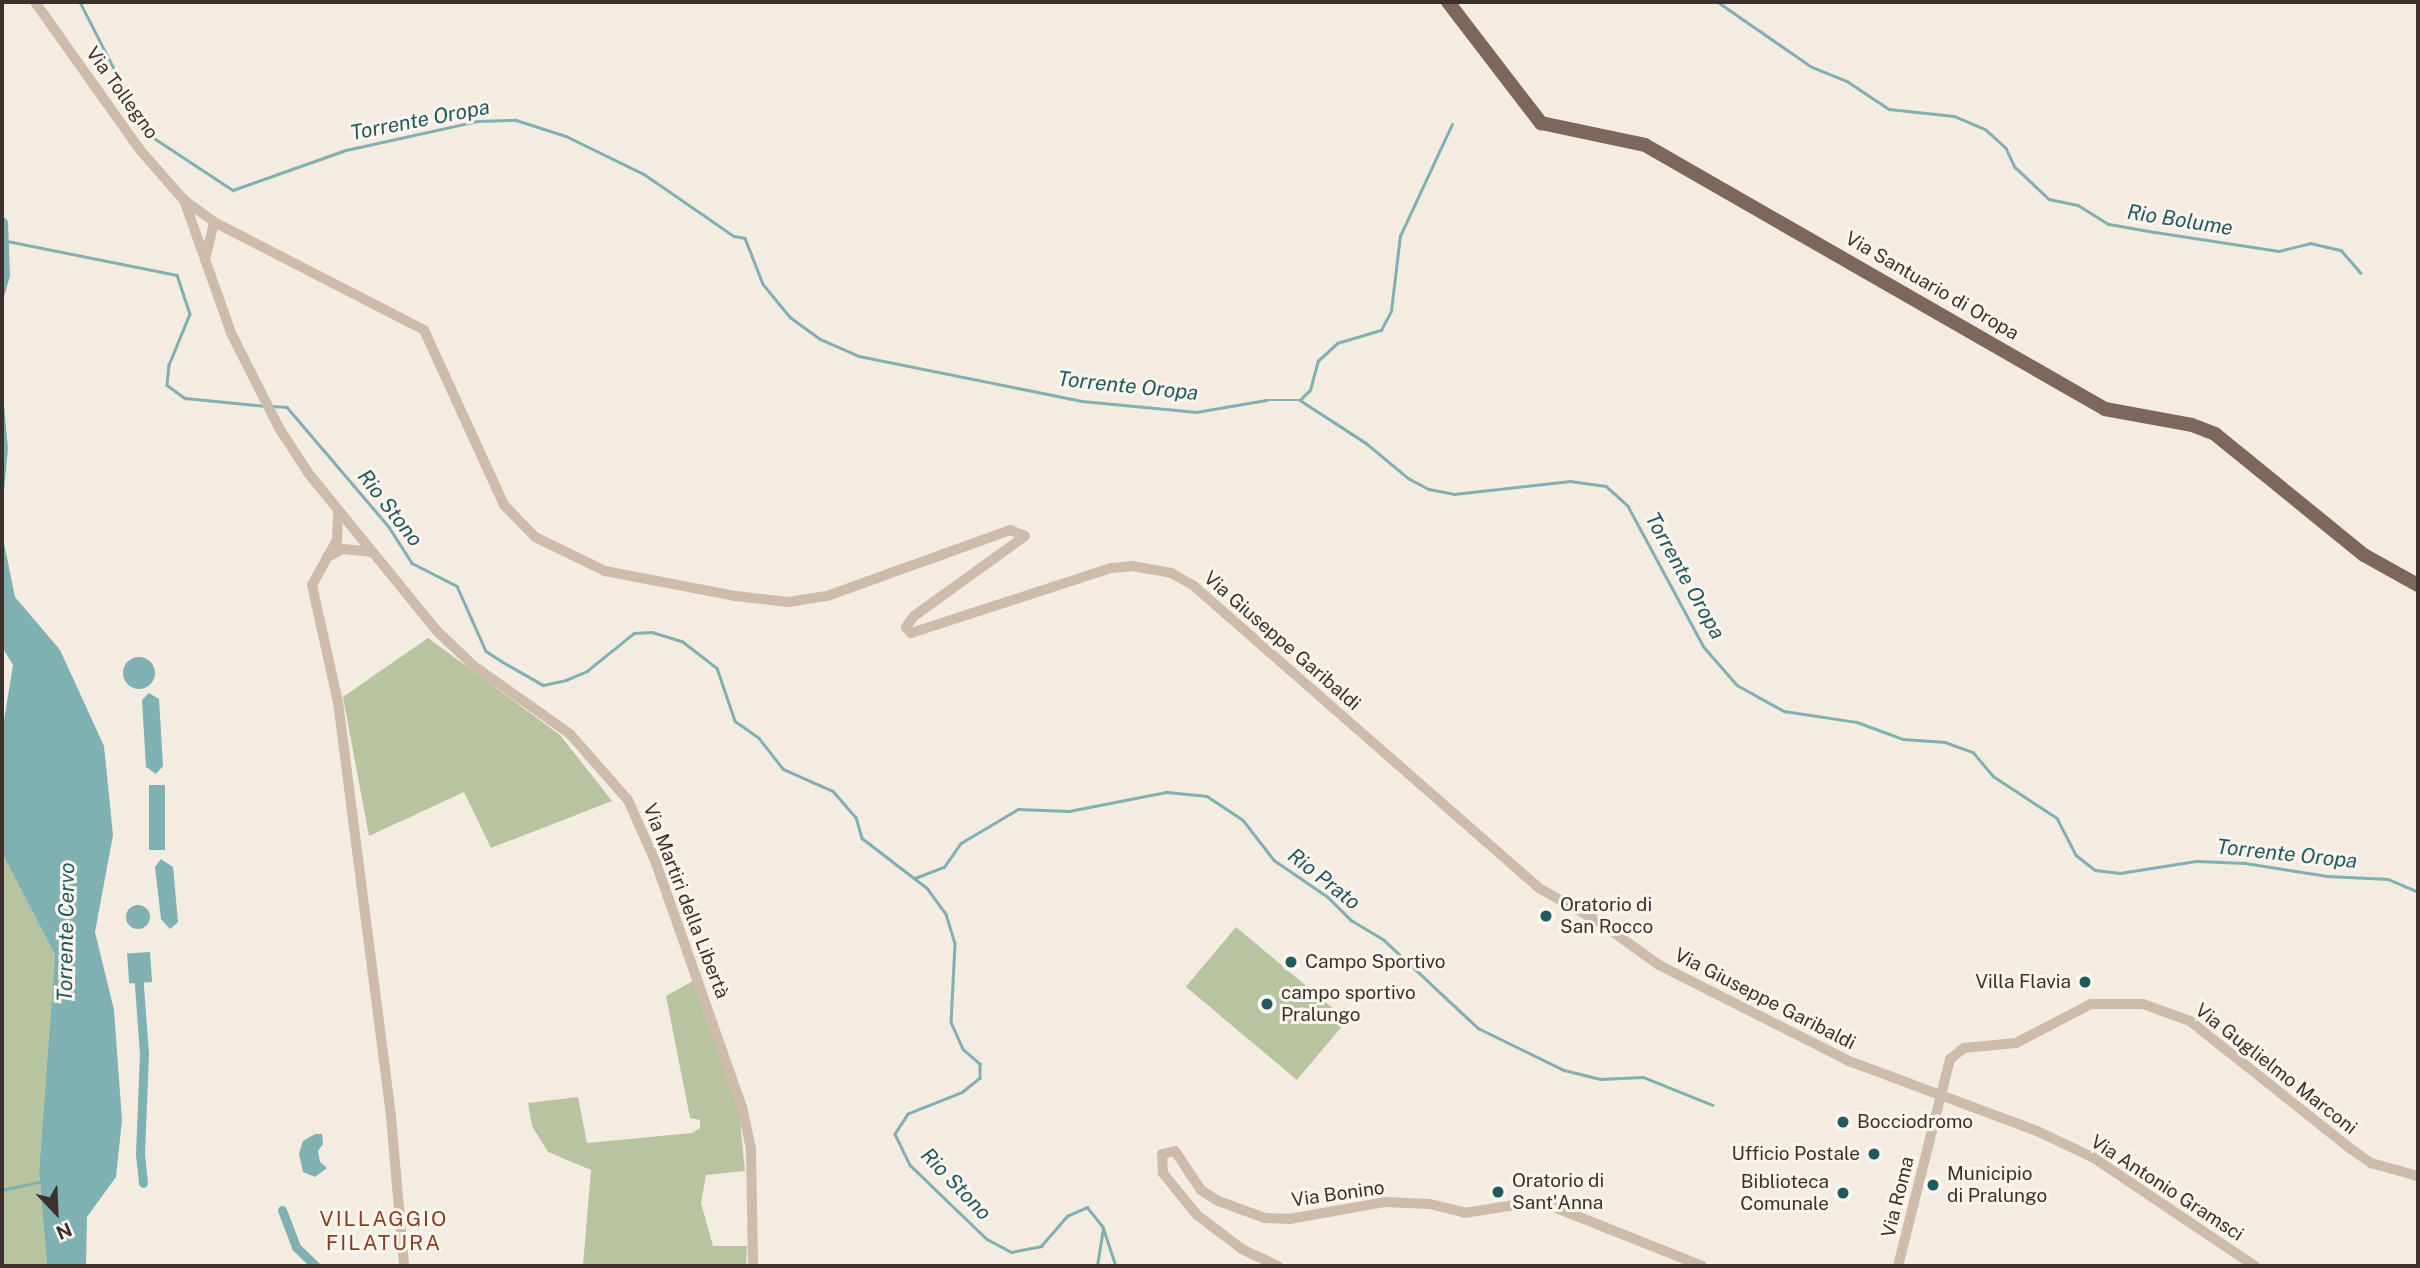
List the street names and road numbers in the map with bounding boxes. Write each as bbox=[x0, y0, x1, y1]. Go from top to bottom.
street label: Via Tollegno bbox=[81, 42, 163, 144]
street label: Via Santuario di Oropa bbox=[1841, 227, 2023, 345]
street label: Via Giuseppe Garibaldi bbox=[1199, 567, 1365, 715]
street label: Via Martiri della Libertà bbox=[638, 800, 734, 1002]
street label: Via Giuseppe Garibaldi bbox=[1671, 943, 1859, 1055]
street label: Via Guglielmo Marconi bbox=[2191, 999, 2361, 1139]
street label: Via Antonio Gramsci bbox=[2086, 1130, 2248, 1246]
street label: Via Roma bbox=[1877, 1154, 1919, 1240]
street label: Via Bonino bbox=[1290, 1176, 1386, 1212]

